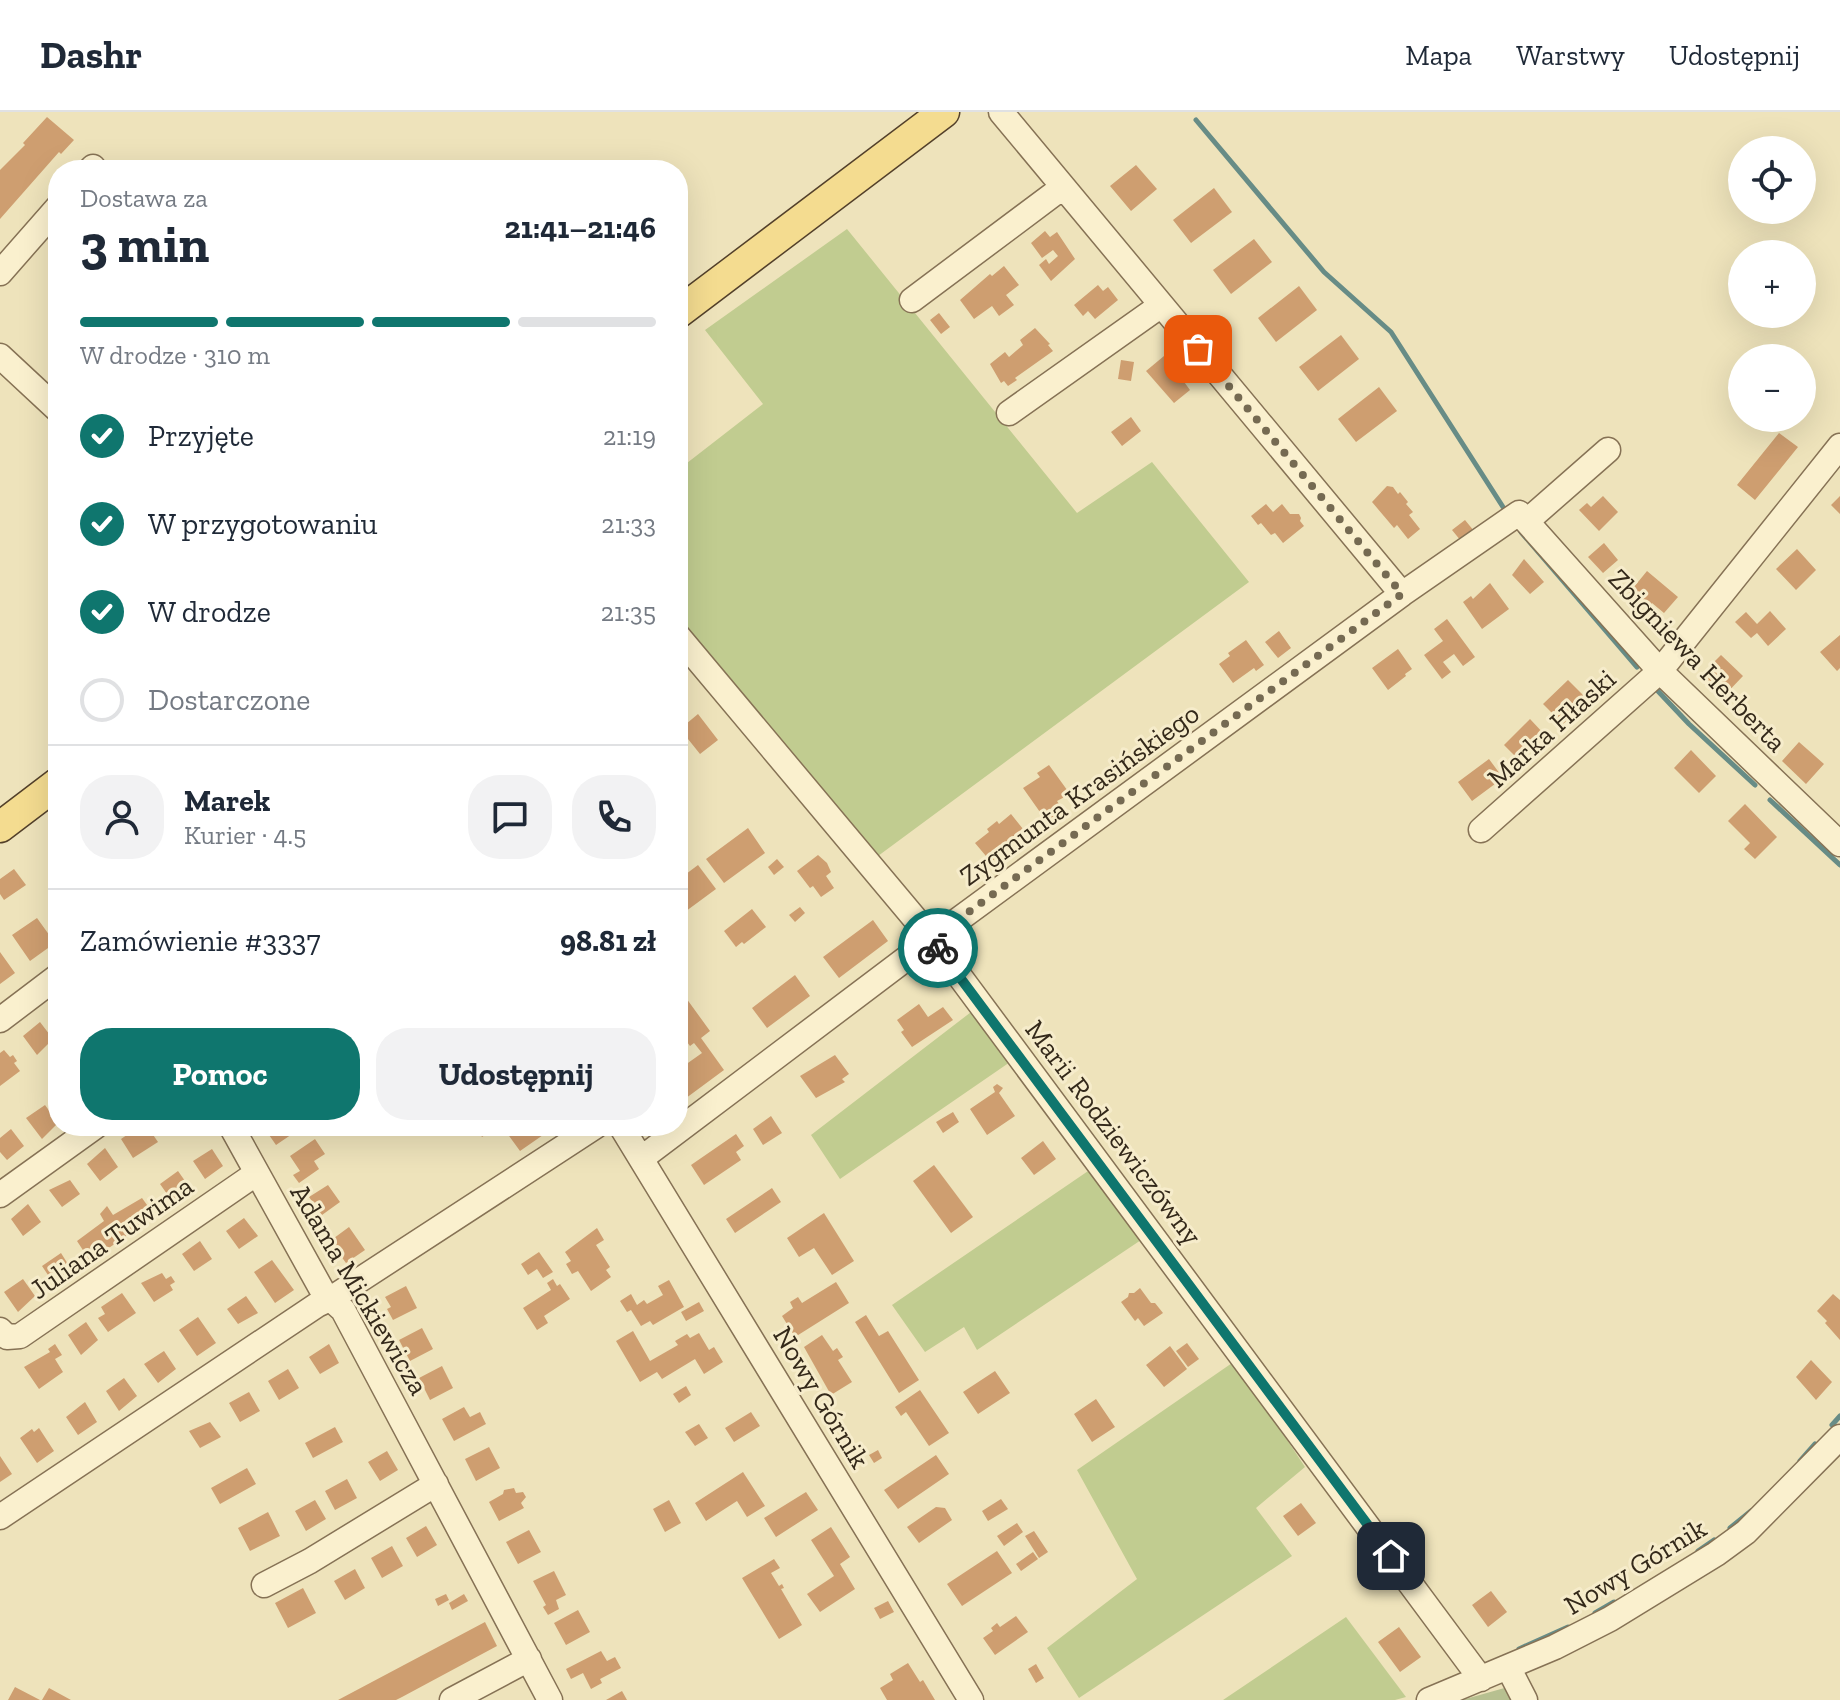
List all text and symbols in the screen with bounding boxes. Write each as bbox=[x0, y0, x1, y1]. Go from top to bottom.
text: Dashr bbox=[40, 32, 142, 78]
text: Mapa bbox=[1405, 39, 1472, 72]
text: Warstwy bbox=[1516, 39, 1625, 72]
text: Udostępnij bbox=[1669, 39, 1800, 72]
map controls bbox=[1728, 136, 1816, 432]
button: locate bbox=[1728, 136, 1816, 224]
text: Dostawa za bbox=[80, 182, 208, 214]
text: 21:41–21:46 bbox=[505, 210, 656, 246]
text: 3 min bbox=[80, 213, 209, 275]
button: + bbox=[1728, 240, 1816, 328]
pin bbox=[1164, 315, 1232, 383]
icon: bag bbox=[1176, 327, 1220, 371]
text: W drodze · 310 m bbox=[80, 339, 270, 371]
button: − bbox=[1728, 344, 1816, 432]
icon: check bbox=[80, 414, 124, 458]
text: Przyjęte bbox=[148, 418, 254, 454]
text: 21:19 bbox=[603, 420, 656, 452]
icon: check bbox=[80, 502, 124, 546]
text: W przygotowaniu bbox=[148, 506, 378, 542]
text: 21:33 bbox=[601, 508, 656, 540]
street label: Zbigniewa Herberta bbox=[1602, 562, 1794, 759]
icon: check bbox=[80, 590, 124, 634]
text: W drodze bbox=[148, 594, 271, 630]
text: 21:35 bbox=[601, 596, 656, 628]
street label: Marka Hłaski bbox=[1480, 662, 1622, 794]
text: Dostarczone bbox=[148, 682, 310, 718]
street label: Zygmunta Krasińskiego bbox=[953, 696, 1205, 892]
button: person bbox=[80, 775, 164, 859]
button: chat bbox=[468, 775, 552, 859]
button: phone bbox=[572, 775, 656, 859]
text: Marek bbox=[184, 783, 270, 819]
text: Kurier · 4.5 bbox=[184, 819, 306, 851]
courier bbox=[898, 908, 978, 988]
text: Zamówienie #3337 bbox=[80, 923, 321, 959]
text: 98.81 zł bbox=[560, 923, 656, 959]
icon: bike bbox=[916, 926, 960, 970]
street label: Marii Rodziewiczówny bbox=[1018, 1014, 1209, 1252]
button: Pomoc bbox=[80, 1028, 360, 1120]
button: Udostępnij bbox=[376, 1028, 656, 1120]
street label: Juliana Tuwima bbox=[23, 1169, 200, 1306]
street label: Adama Mickiewicza bbox=[284, 1178, 436, 1401]
street label: Nowy Górnik bbox=[766, 1320, 877, 1474]
street label: Nowy Górnik bbox=[1558, 1511, 1712, 1622]
pin bbox=[1357, 1522, 1425, 1590]
icon: home bbox=[1369, 1534, 1413, 1578]

